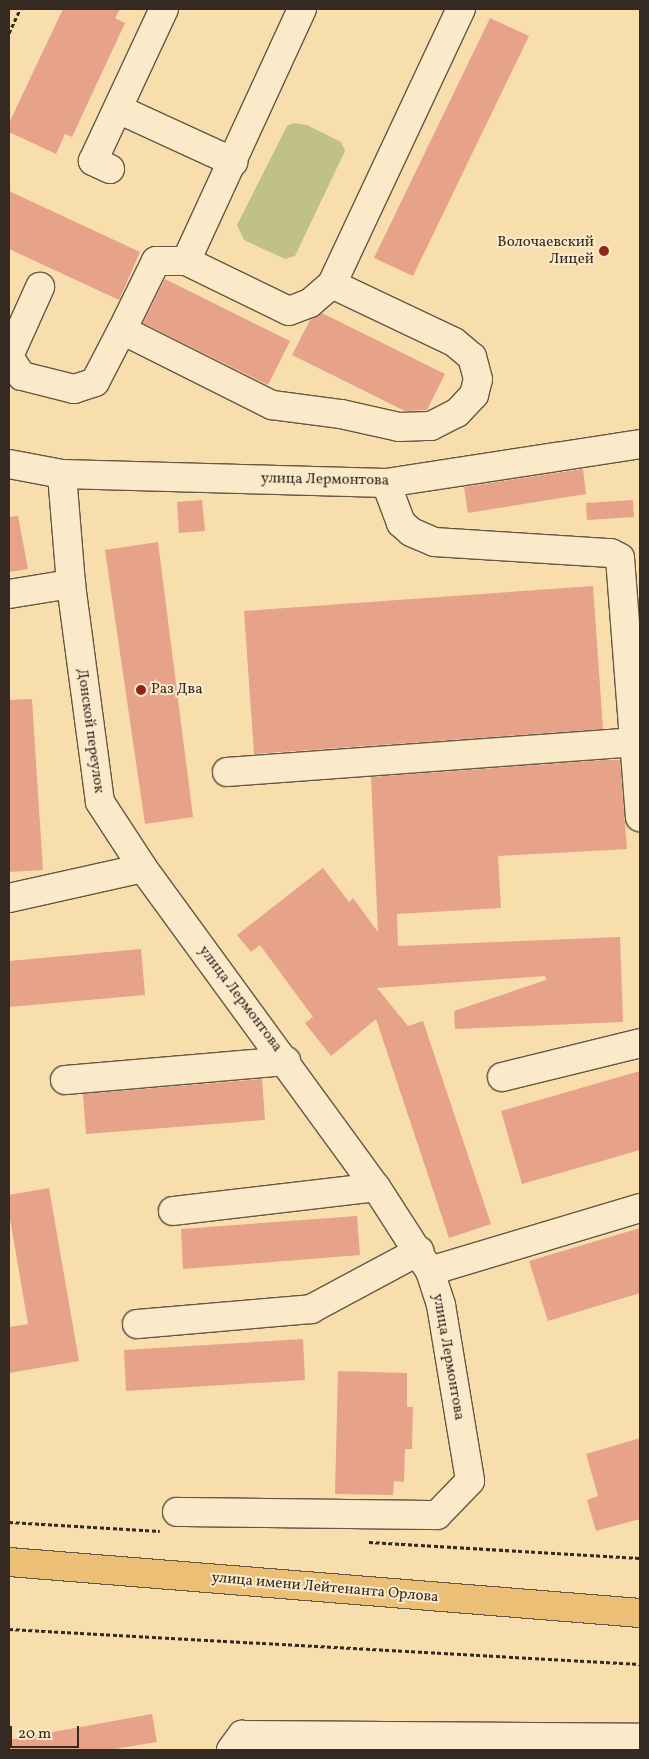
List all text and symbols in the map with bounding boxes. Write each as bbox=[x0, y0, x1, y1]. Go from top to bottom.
place label: Волочаевский Лицей bbox=[497, 233, 594, 268]
marker: Волочаевский Лицей bbox=[598, 245, 610, 257]
street label: улица Лермонтова bbox=[261, 470, 389, 490]
street label: Донской переулок bbox=[72, 667, 108, 795]
place label: Раз Два bbox=[151, 681, 203, 699]
marker: Раз Два bbox=[135, 684, 147, 696]
street label: улица Лермонтова bbox=[194, 942, 286, 1056]
street label: улица Лермонтова bbox=[428, 1292, 468, 1422]
street label: улица имени Лейтенанта Орлова bbox=[211, 1569, 439, 1607]
scale bar bbox=[12, 1716, 81, 1748]
text: 20 m bbox=[18, 1724, 51, 1745]

